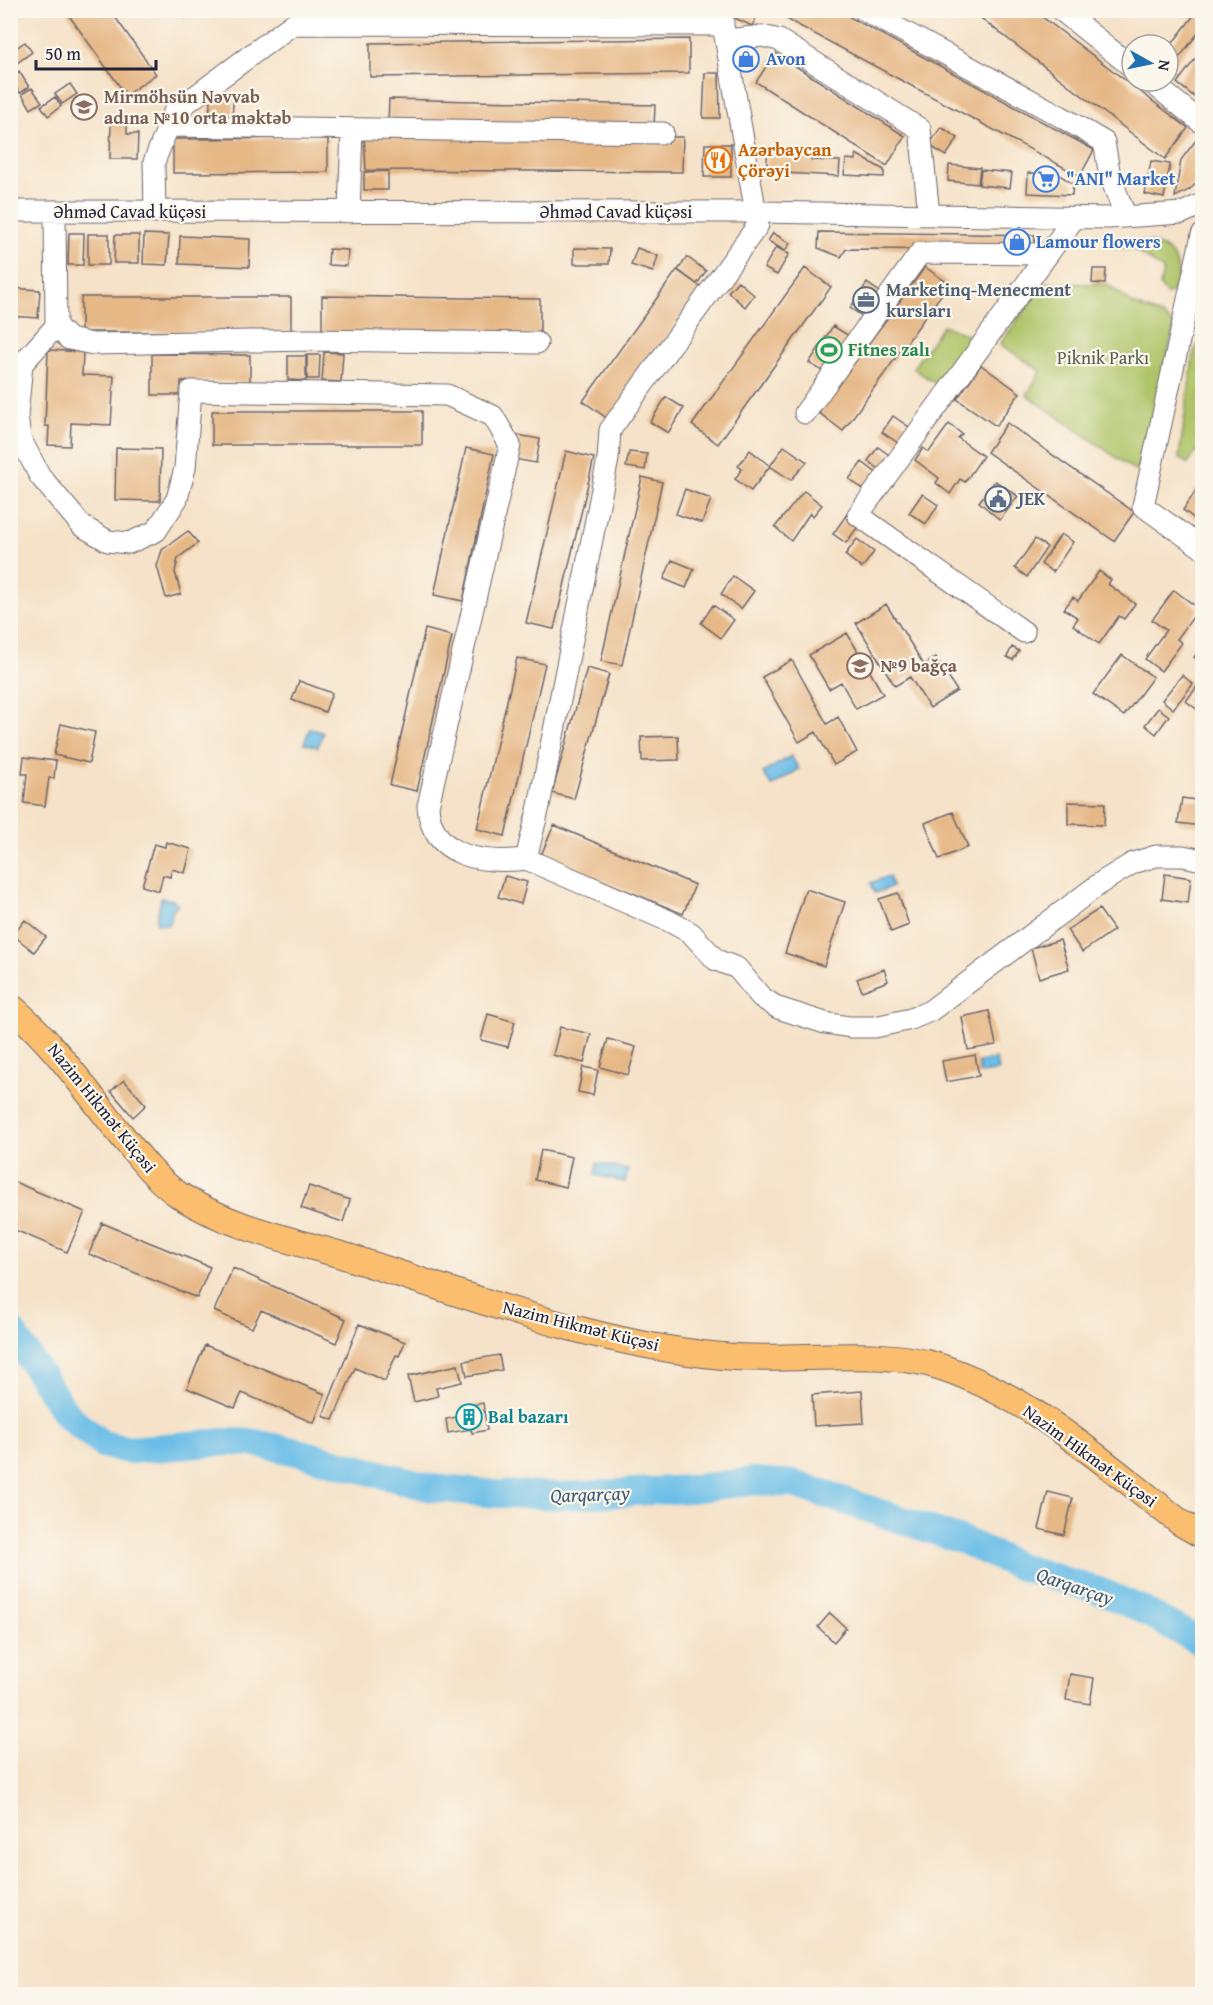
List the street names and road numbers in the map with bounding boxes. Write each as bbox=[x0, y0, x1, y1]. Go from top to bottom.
street label: Əhməd Cavad küçəsi bbox=[54, 198, 206, 225]
street label: Əhməd Cavad küçəsi bbox=[540, 198, 692, 225]
street label: Nazim Hikmət Küçəsi bbox=[41, 1037, 163, 1178]
street label: Nazim Hikmət Küçəsi bbox=[500, 1293, 662, 1358]
street label: Nazim Hikmət Küçəsi bbox=[1018, 1398, 1163, 1514]

